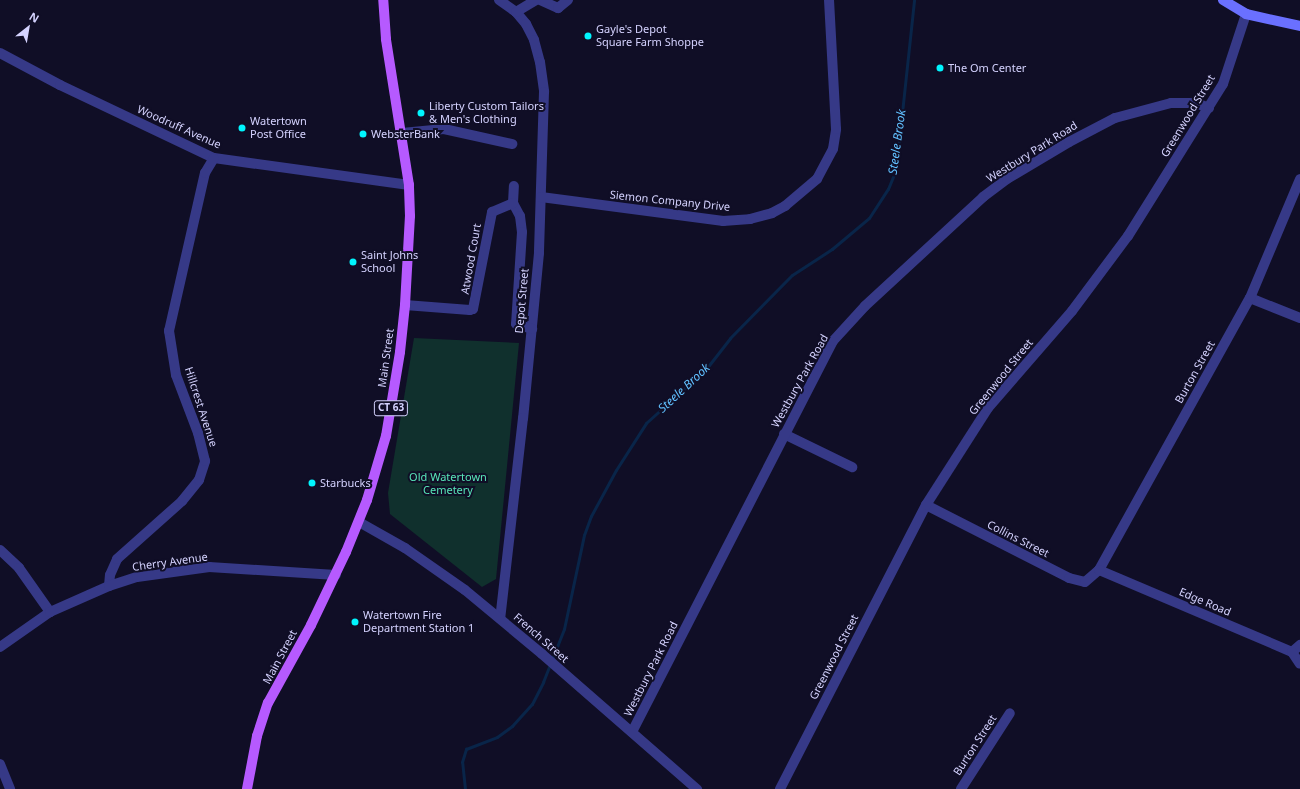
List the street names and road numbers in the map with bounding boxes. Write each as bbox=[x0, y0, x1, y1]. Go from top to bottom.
street label: Greenwood Street bbox=[1158, 72, 1218, 160]
street label: Woodruff Avenue bbox=[135, 103, 223, 151]
street label: Westbury Park Road bbox=[984, 119, 1080, 185]
street label: Siemon Company Drive bbox=[609, 188, 731, 214]
street label: Atwood Court bbox=[458, 223, 484, 295]
street label: Depot Street bbox=[513, 268, 531, 334]
street label: Main Street bbox=[375, 328, 397, 388]
street label: Westbury Park Road bbox=[769, 332, 831, 430]
street label: Greenwood Street bbox=[966, 336, 1036, 418]
street label: Burton Street bbox=[1172, 338, 1218, 406]
street label: Hillcrest Avenue bbox=[182, 365, 220, 449]
road number: CT 63 bbox=[373, 400, 409, 416]
street label: Collins Street bbox=[985, 518, 1051, 560]
street label: Cherry Avenue bbox=[131, 550, 209, 574]
street label: Edge Road bbox=[1177, 585, 1233, 619]
street label: French Street bbox=[511, 610, 571, 666]
street label: Greenwood Street bbox=[807, 612, 861, 702]
street label: Westbury Park Road bbox=[621, 619, 681, 719]
street label: Main Street bbox=[260, 628, 300, 686]
street label: Burton Street bbox=[951, 712, 999, 778]

